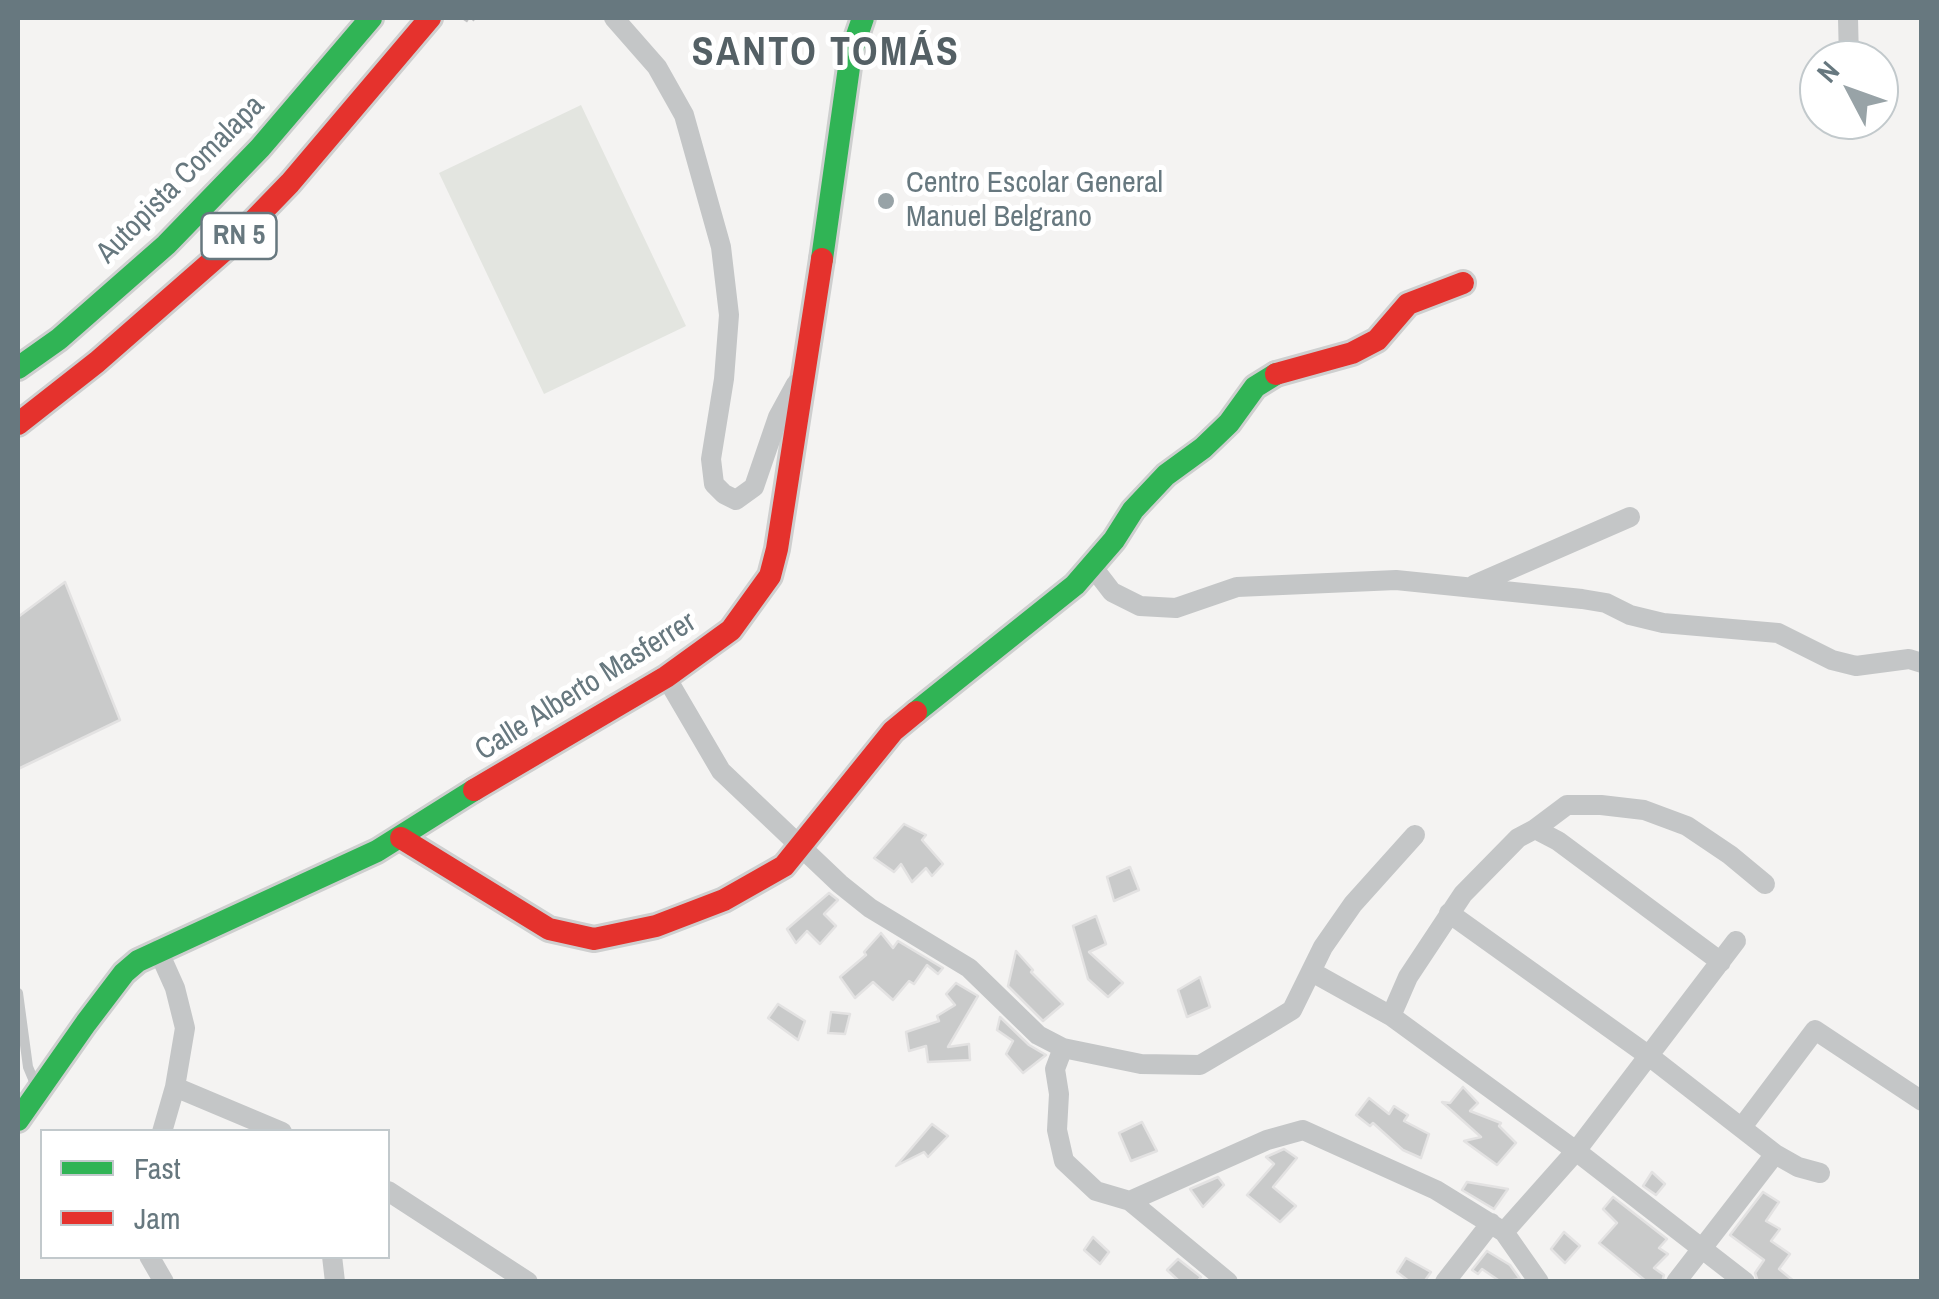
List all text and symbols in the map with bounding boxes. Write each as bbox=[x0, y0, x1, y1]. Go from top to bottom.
district label: SANTO TOMÁS bbox=[692, 30, 960, 78]
north arrow bbox=[1799, 40, 1899, 140]
text: N bbox=[1808, 53, 1848, 90]
street label: Autopista Comalapa bbox=[89, 88, 273, 272]
place label: Centro Escolar General Manuel Belgrano bbox=[906, 166, 1163, 236]
marker: Centro Escolar General Manuel Belgrano bbox=[875, 190, 897, 212]
road number: RN 5 bbox=[202, 213, 276, 259]
street label: Calle Alberto Masferrer bbox=[469, 605, 703, 769]
legend bbox=[40, 1129, 390, 1259]
text: Fast bbox=[134, 1148, 181, 1188]
text: Jam bbox=[134, 1198, 180, 1238]

